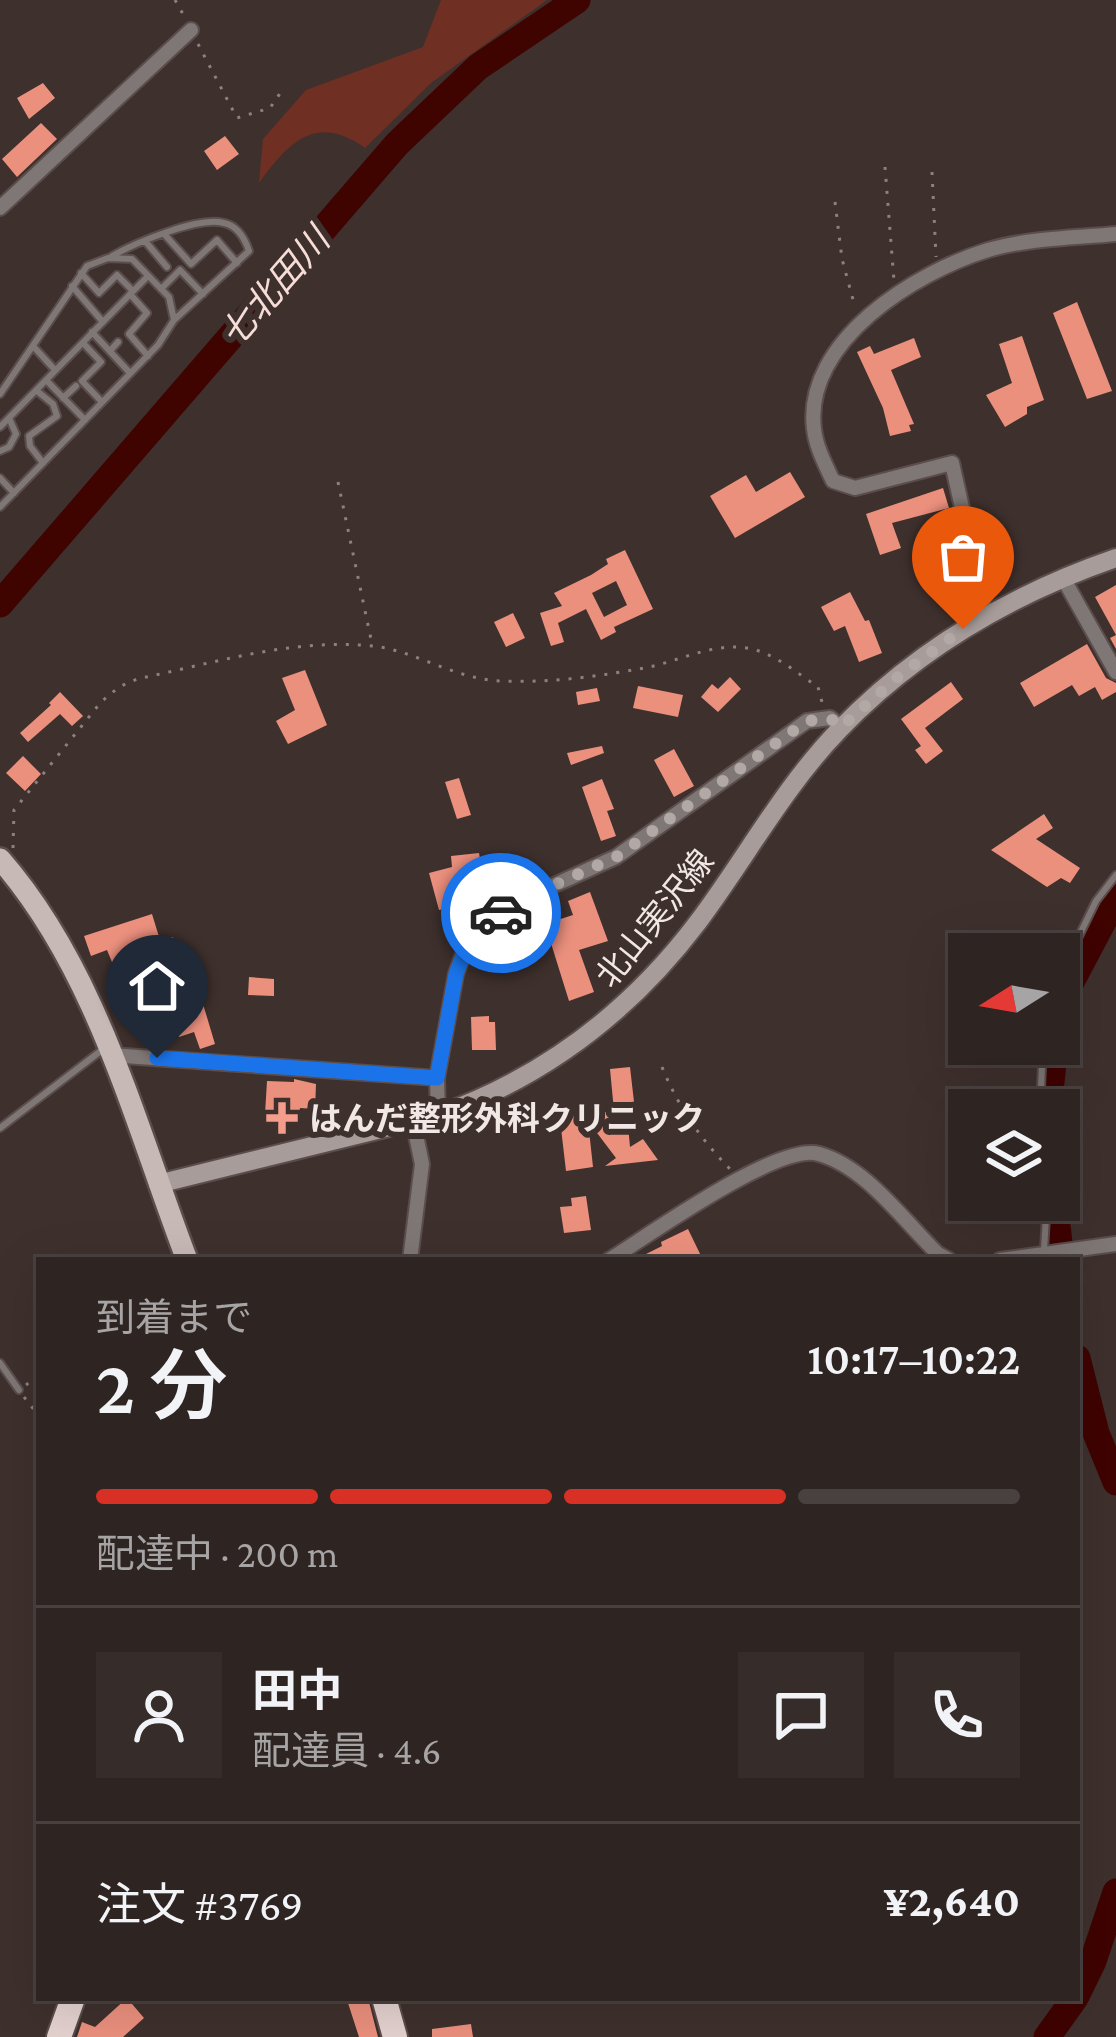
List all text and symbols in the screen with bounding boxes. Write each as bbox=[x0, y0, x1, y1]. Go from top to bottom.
water label: 七北田川 bbox=[212, 217, 340, 355]
pin bbox=[912, 506, 1014, 629]
icon: bag bbox=[930, 524, 996, 590]
street label: 北山実沢線 bbox=[588, 843, 721, 994]
courier bbox=[441, 853, 561, 973]
icon: car bbox=[468, 880, 534, 946]
north arrow bbox=[948, 933, 1080, 1065]
map controls bbox=[948, 933, 1080, 1221]
pin bbox=[106, 935, 208, 1058]
icon: home bbox=[124, 953, 190, 1019]
button: layers bbox=[948, 1089, 1080, 1221]
place label: はんだ整形外科クリニック bbox=[309, 1100, 705, 1137]
marker: はんだ整形外科クリニック bbox=[266, 1102, 298, 1134]
text: 到着まで bbox=[96, 1296, 252, 1339]
text: 10:17–10:22 bbox=[808, 1334, 1020, 1384]
text: 2 分 bbox=[96, 1343, 228, 1430]
text: 配達中 · 200 m bbox=[96, 1532, 338, 1575]
button: person bbox=[96, 1652, 222, 1778]
button: chat bbox=[738, 1652, 864, 1778]
button: phone bbox=[894, 1652, 1020, 1778]
text: 田中 bbox=[252, 1666, 342, 1716]
text: 配達員 · 4.6 bbox=[252, 1729, 441, 1772]
text: ¥2,640 bbox=[884, 1876, 1020, 1926]
text: 注文 #3769 bbox=[96, 1880, 303, 1930]

